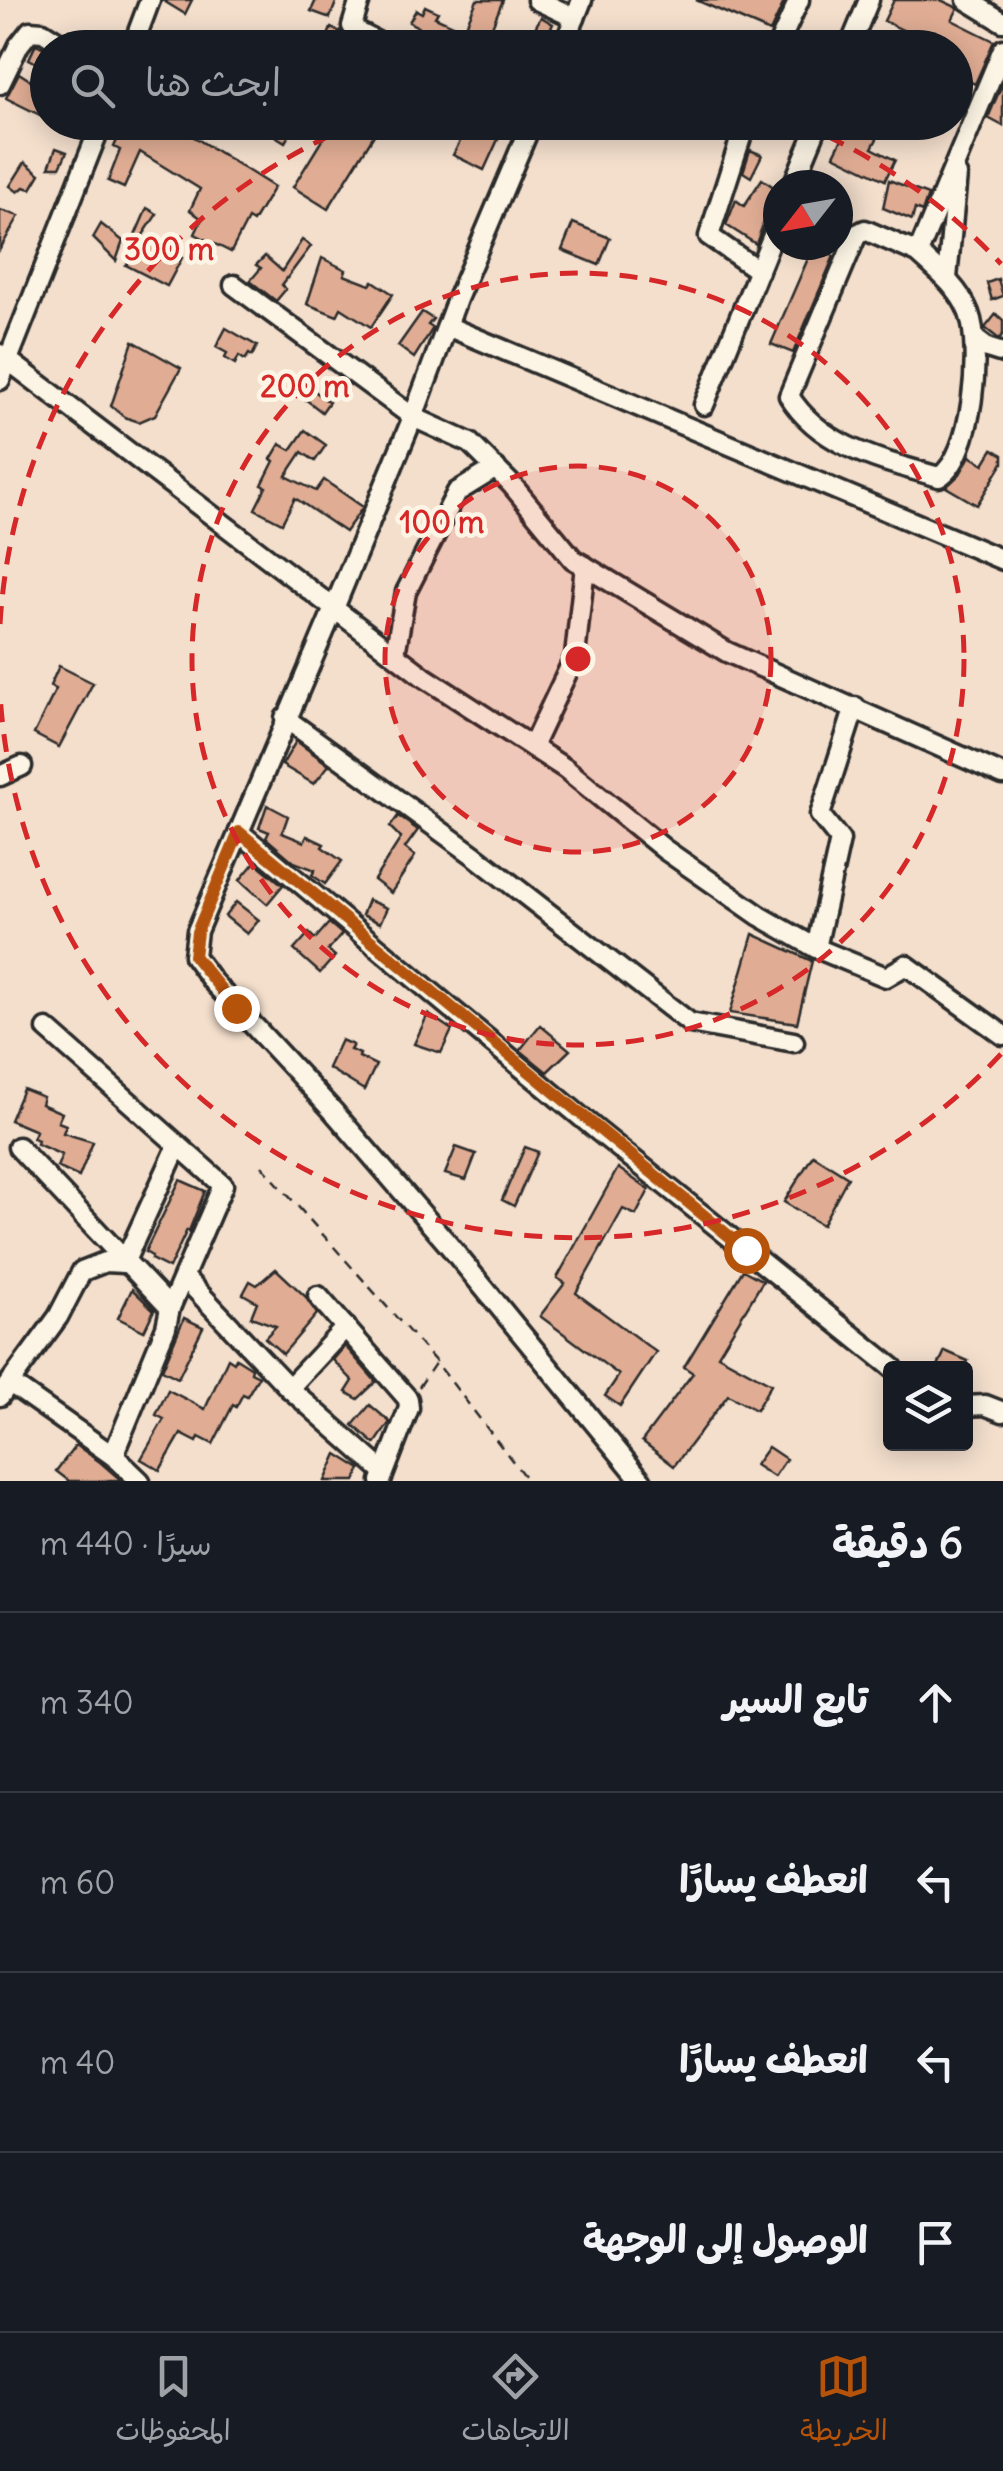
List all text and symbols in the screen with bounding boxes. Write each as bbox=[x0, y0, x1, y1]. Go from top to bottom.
search box bbox=[30, 30, 973, 140]
icon: search bbox=[65, 58, 120, 113]
text: ابحث هنا bbox=[145, 59, 281, 106]
north arrow bbox=[763, 170, 853, 260]
text: 300 m bbox=[124, 230, 214, 268]
text: 200 m bbox=[260, 367, 350, 405]
text: 100 m bbox=[400, 503, 484, 541]
centre of rings bbox=[560, 641, 596, 677]
route end bbox=[214, 986, 260, 1032]
route start bbox=[724, 1228, 770, 1274]
map controls bbox=[883, 1361, 973, 1451]
button: layers bbox=[883, 1361, 973, 1451]
text: 6 دقيقة bbox=[832, 1517, 963, 1569]
text: سيرًا · 440 m bbox=[40, 1523, 212, 1564]
icon: ahead bbox=[908, 1675, 963, 1730]
text: تابع السير bbox=[724, 1676, 868, 1723]
text: 340 m bbox=[40, 1682, 133, 1723]
icon: left bbox=[908, 1855, 963, 1910]
text: انعطف يسارًا bbox=[679, 1856, 868, 1903]
text: 60 m bbox=[40, 1862, 115, 1903]
icon: left bbox=[908, 2035, 963, 2090]
text: انعطف يسارًا bbox=[679, 2036, 868, 2083]
text: 40 m bbox=[40, 2042, 115, 2083]
icon: arrive bbox=[908, 2215, 963, 2270]
text: الوصول إلى الوجهة bbox=[583, 2216, 868, 2263]
tab: المحفوظات bbox=[115, 2349, 231, 2455]
tab: الاتجاهات bbox=[461, 2349, 570, 2455]
tab: الخريطة bbox=[800, 2349, 888, 2455]

